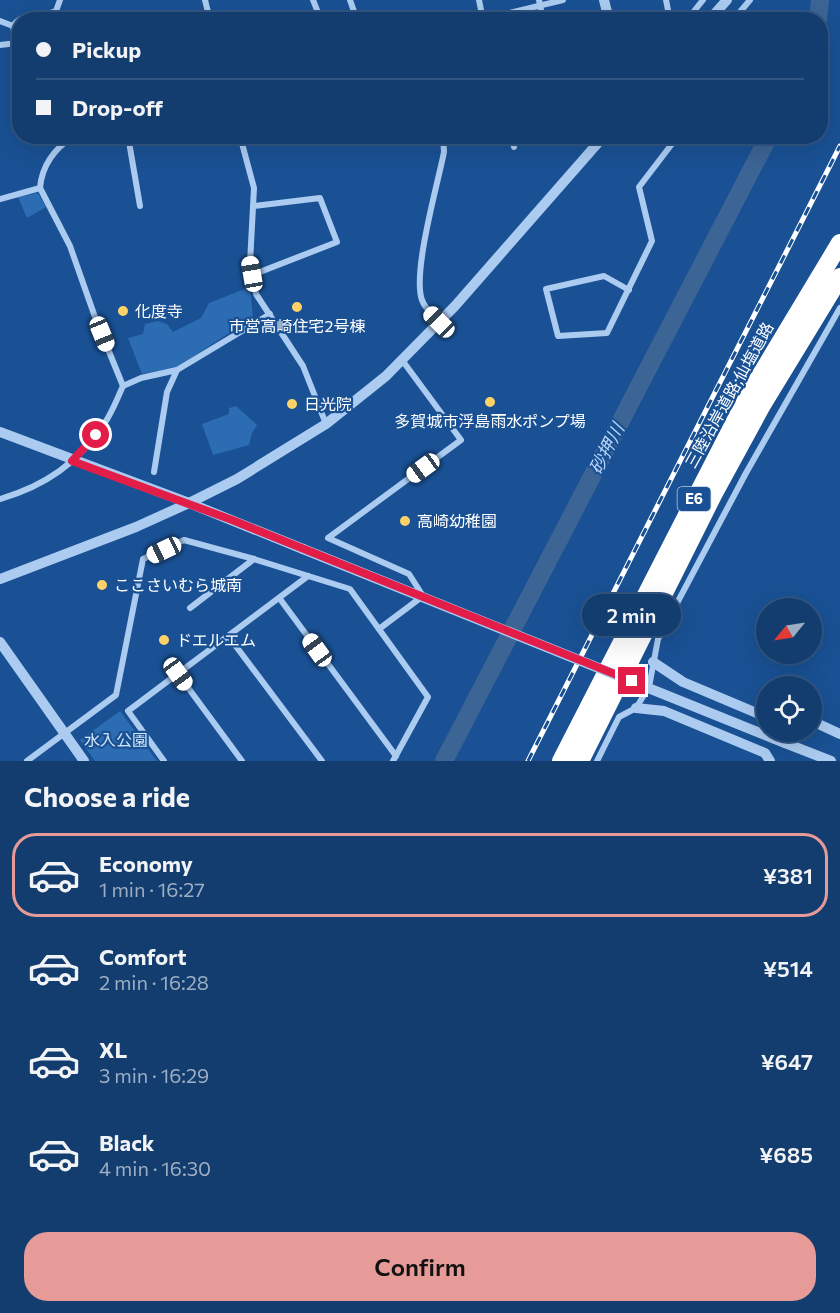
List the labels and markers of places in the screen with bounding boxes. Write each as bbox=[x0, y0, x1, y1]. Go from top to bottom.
marker: 市営高崎住宅2号棟 bbox=[290, 300, 304, 314]
place label: 化度寺 bbox=[135, 301, 183, 320]
marker: 化度寺 bbox=[116, 304, 130, 318]
place label: 市営高崎住宅2号棟 bbox=[229, 316, 365, 335]
place label: 日光院 bbox=[304, 394, 352, 413]
marker: 多賀城市浮島雨水ポンプ場 bbox=[483, 395, 497, 409]
marker: 日光院 bbox=[285, 397, 299, 411]
place label: 多賀城市浮島雨水ポンプ場 bbox=[394, 411, 586, 430]
place label: 高崎幼稚園 bbox=[417, 511, 497, 530]
marker: 高崎幼稚園 bbox=[398, 514, 412, 528]
place label: ここさいむら城南 bbox=[114, 575, 242, 594]
marker: ここさいむら城南 bbox=[95, 578, 109, 592]
place label: ドエルエム bbox=[176, 630, 256, 649]
marker: ドエルエム bbox=[157, 633, 171, 647]

